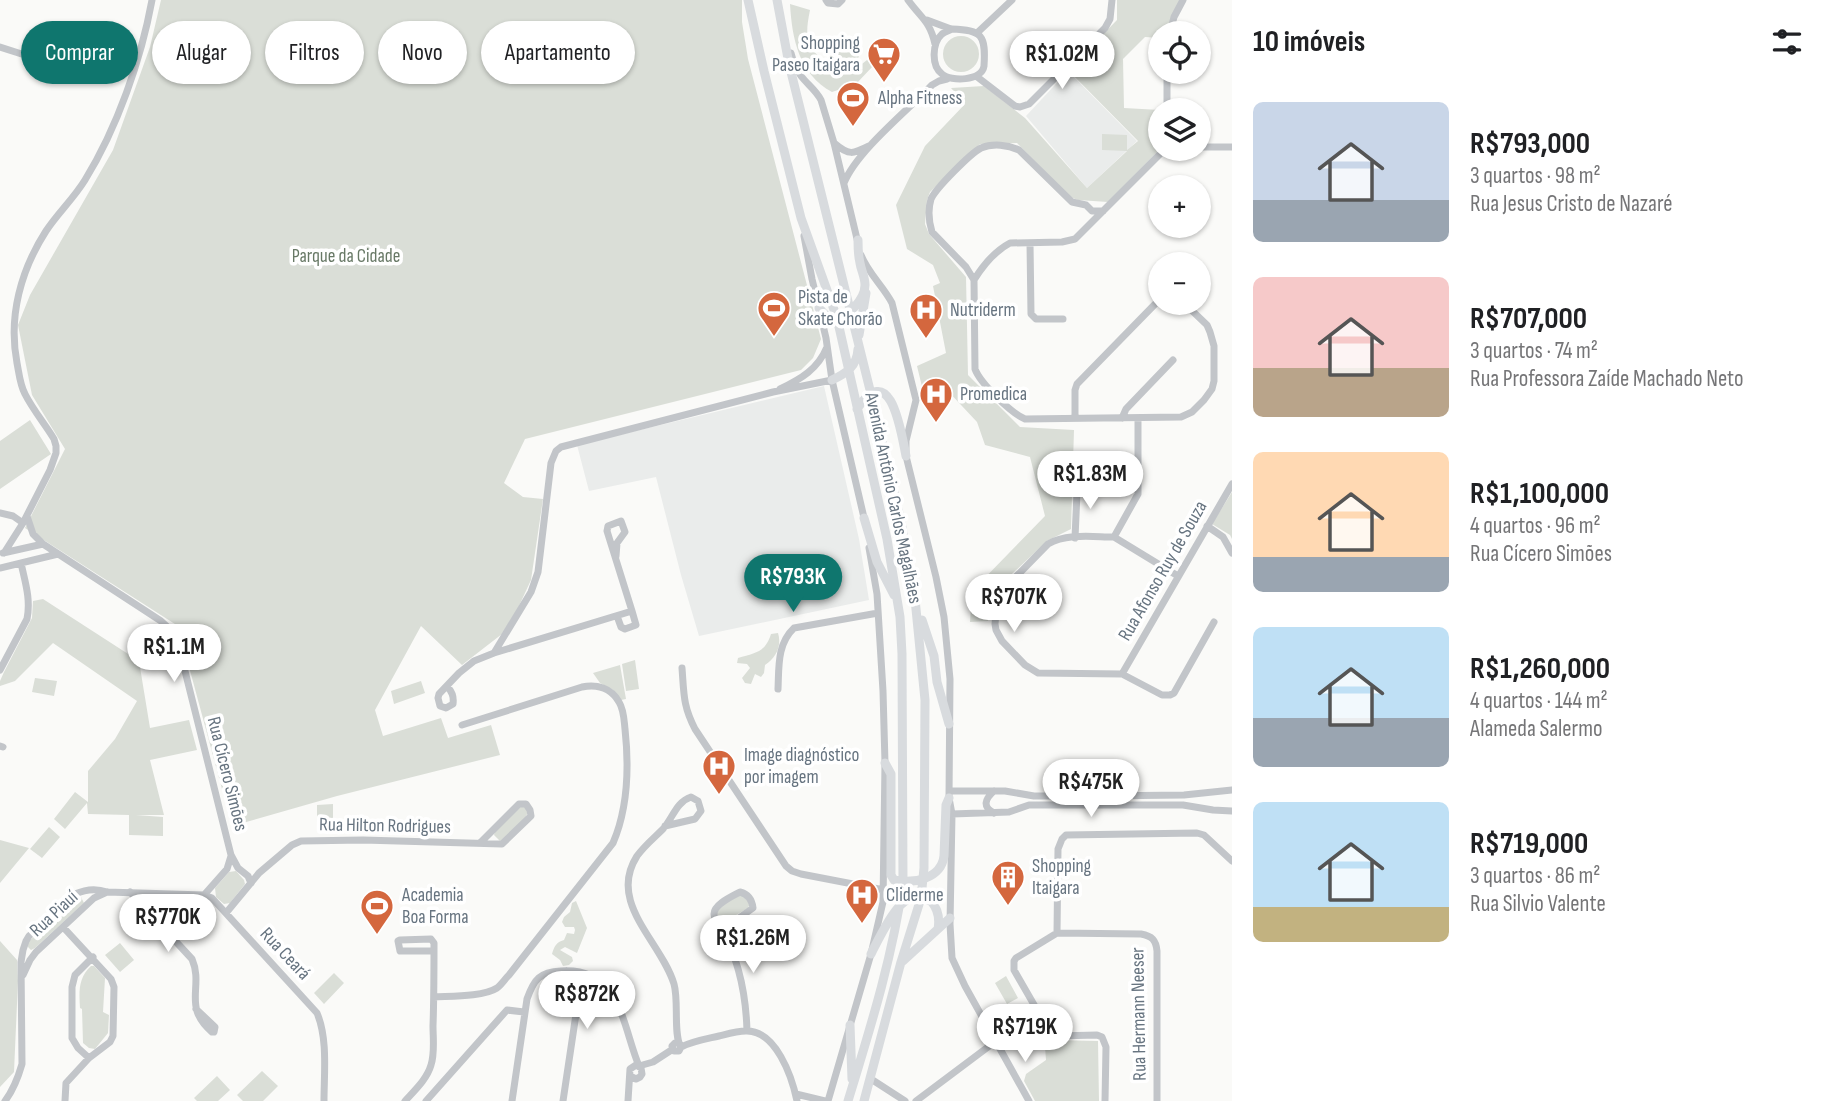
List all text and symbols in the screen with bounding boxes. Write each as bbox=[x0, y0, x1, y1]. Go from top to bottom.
chip: Comprar bbox=[21, 21, 138, 84]
chip: Alugar bbox=[152, 21, 251, 84]
chip: Filtros bbox=[265, 21, 364, 84]
chip: Novo bbox=[378, 21, 467, 84]
chip: Apartamento bbox=[481, 21, 635, 84]
map controls bbox=[1148, 21, 1211, 315]
button: locate bbox=[1148, 21, 1211, 84]
icon: filters bbox=[1768, 23, 1806, 61]
text: 10 imóveis bbox=[1253, 24, 1365, 60]
place label: Shopping Paseo Itaigara bbox=[772, 32, 860, 77]
pin: R$1.02M bbox=[997, 32, 1127, 91]
supermarket icon: Shopping Paseo Itaigara bbox=[865, 35, 903, 84]
text: R$1.02M bbox=[1026, 40, 1098, 68]
sports icon: Alpha Fitness bbox=[834, 79, 872, 128]
place label: Alpha Fitness bbox=[877, 87, 962, 110]
button: layers bbox=[1148, 98, 1211, 161]
text: R$793,000 bbox=[1470, 126, 1590, 162]
icon: home bbox=[1309, 130, 1393, 214]
text: 3 quartos · 98 m² bbox=[1470, 162, 1601, 190]
button: + bbox=[1148, 175, 1211, 238]
text: Rua Jesus Cristo de Nazaré bbox=[1470, 190, 1672, 218]
park label: Parque da Cidade bbox=[292, 245, 400, 268]
button: − bbox=[1148, 252, 1211, 315]
place label: Pista de Skate Chorão bbox=[798, 286, 883, 331]
sports icon: Pista de Skate Chorão bbox=[755, 289, 793, 338]
hospital icon: Nutriderm bbox=[907, 291, 945, 340]
place label: Nutriderm bbox=[950, 299, 1016, 322]
text: R$707,000 bbox=[1470, 301, 1587, 337]
icon: home bbox=[1309, 305, 1393, 389]
text: 3 quartos · 74 m² bbox=[1470, 337, 1598, 365]
text: Rua Professora Zaíde Machado Neto bbox=[1470, 365, 1744, 393]
hospital icon: Promedica bbox=[917, 375, 955, 424]
place label: Promedica bbox=[960, 383, 1027, 406]
street label: Avenida Antônio Carlos Magalhães bbox=[859, 389, 927, 606]
pin: R$1.83M bbox=[1025, 452, 1155, 511]
text: R$1.83M bbox=[1053, 460, 1127, 488]
text: R$1,100,000 bbox=[1470, 476, 1609, 512]
icon: home bbox=[1309, 480, 1393, 564]
street label: Rua Afonso Ruy de Souza bbox=[1114, 497, 1212, 645]
text: 4 quartos · 96 m² bbox=[1470, 512, 1601, 540]
text: Rua Cícero Simões bbox=[1470, 540, 1612, 568]
pin: R$793K bbox=[736, 554, 850, 614]
text: R$793K bbox=[760, 563, 826, 591]
pin: R$707K bbox=[957, 574, 1071, 634]
text: R$707K bbox=[981, 583, 1047, 611]
pin: R$1.1M bbox=[117, 624, 231, 684]
text: R$1.1M bbox=[143, 633, 205, 661]
text: R$1,260,000 bbox=[1470, 651, 1610, 687]
icon: home bbox=[1309, 655, 1393, 739]
text: 4 quartos · 144 m² bbox=[1470, 687, 1608, 715]
street label: Rua Cícero Simões bbox=[202, 714, 252, 834]
text: Alameda Salermo bbox=[1470, 715, 1603, 743]
place label: Image diagnóstico por imagem bbox=[744, 744, 859, 789]
hospital icon: Image diagnóstico por imagem bbox=[700, 747, 738, 796]
pin: R$475K bbox=[1034, 760, 1148, 819]
text: R$475K bbox=[1059, 768, 1123, 796]
street label: Rua Hilton Rodrigues bbox=[319, 813, 451, 839]
text: R$719,000 bbox=[1470, 826, 1588, 862]
icon: home bbox=[1309, 830, 1393, 914]
place label: Shopping Itaigara bbox=[1032, 855, 1092, 900]
building icon: Shopping Itaigara bbox=[989, 858, 1027, 907]
text: 3 quartos · 86 m² bbox=[1470, 862, 1600, 890]
hospital icon: Cliderme bbox=[843, 876, 881, 925]
place label: Academia Boa Forma bbox=[401, 884, 468, 929]
place label: Cliderme bbox=[886, 884, 944, 907]
street label: Rua Piauí bbox=[25, 886, 83, 942]
sports icon: Academia Boa Forma bbox=[358, 887, 396, 936]
text: Rua Silvio Valente bbox=[1470, 890, 1606, 918]
pin: R$770K bbox=[111, 894, 225, 954]
text: R$770K bbox=[135, 903, 201, 931]
pin: R$1.26M bbox=[688, 916, 818, 975]
street label: Rua Ceará bbox=[255, 923, 315, 985]
text: R$1.26M bbox=[716, 924, 790, 952]
street label: Rua Hermann Neeser bbox=[1126, 947, 1152, 1081]
pin: R$872K bbox=[530, 972, 644, 1031]
text: R$872K bbox=[554, 980, 620, 1008]
pin: R$719K bbox=[968, 1004, 1082, 1064]
text: R$719K bbox=[993, 1013, 1057, 1041]

